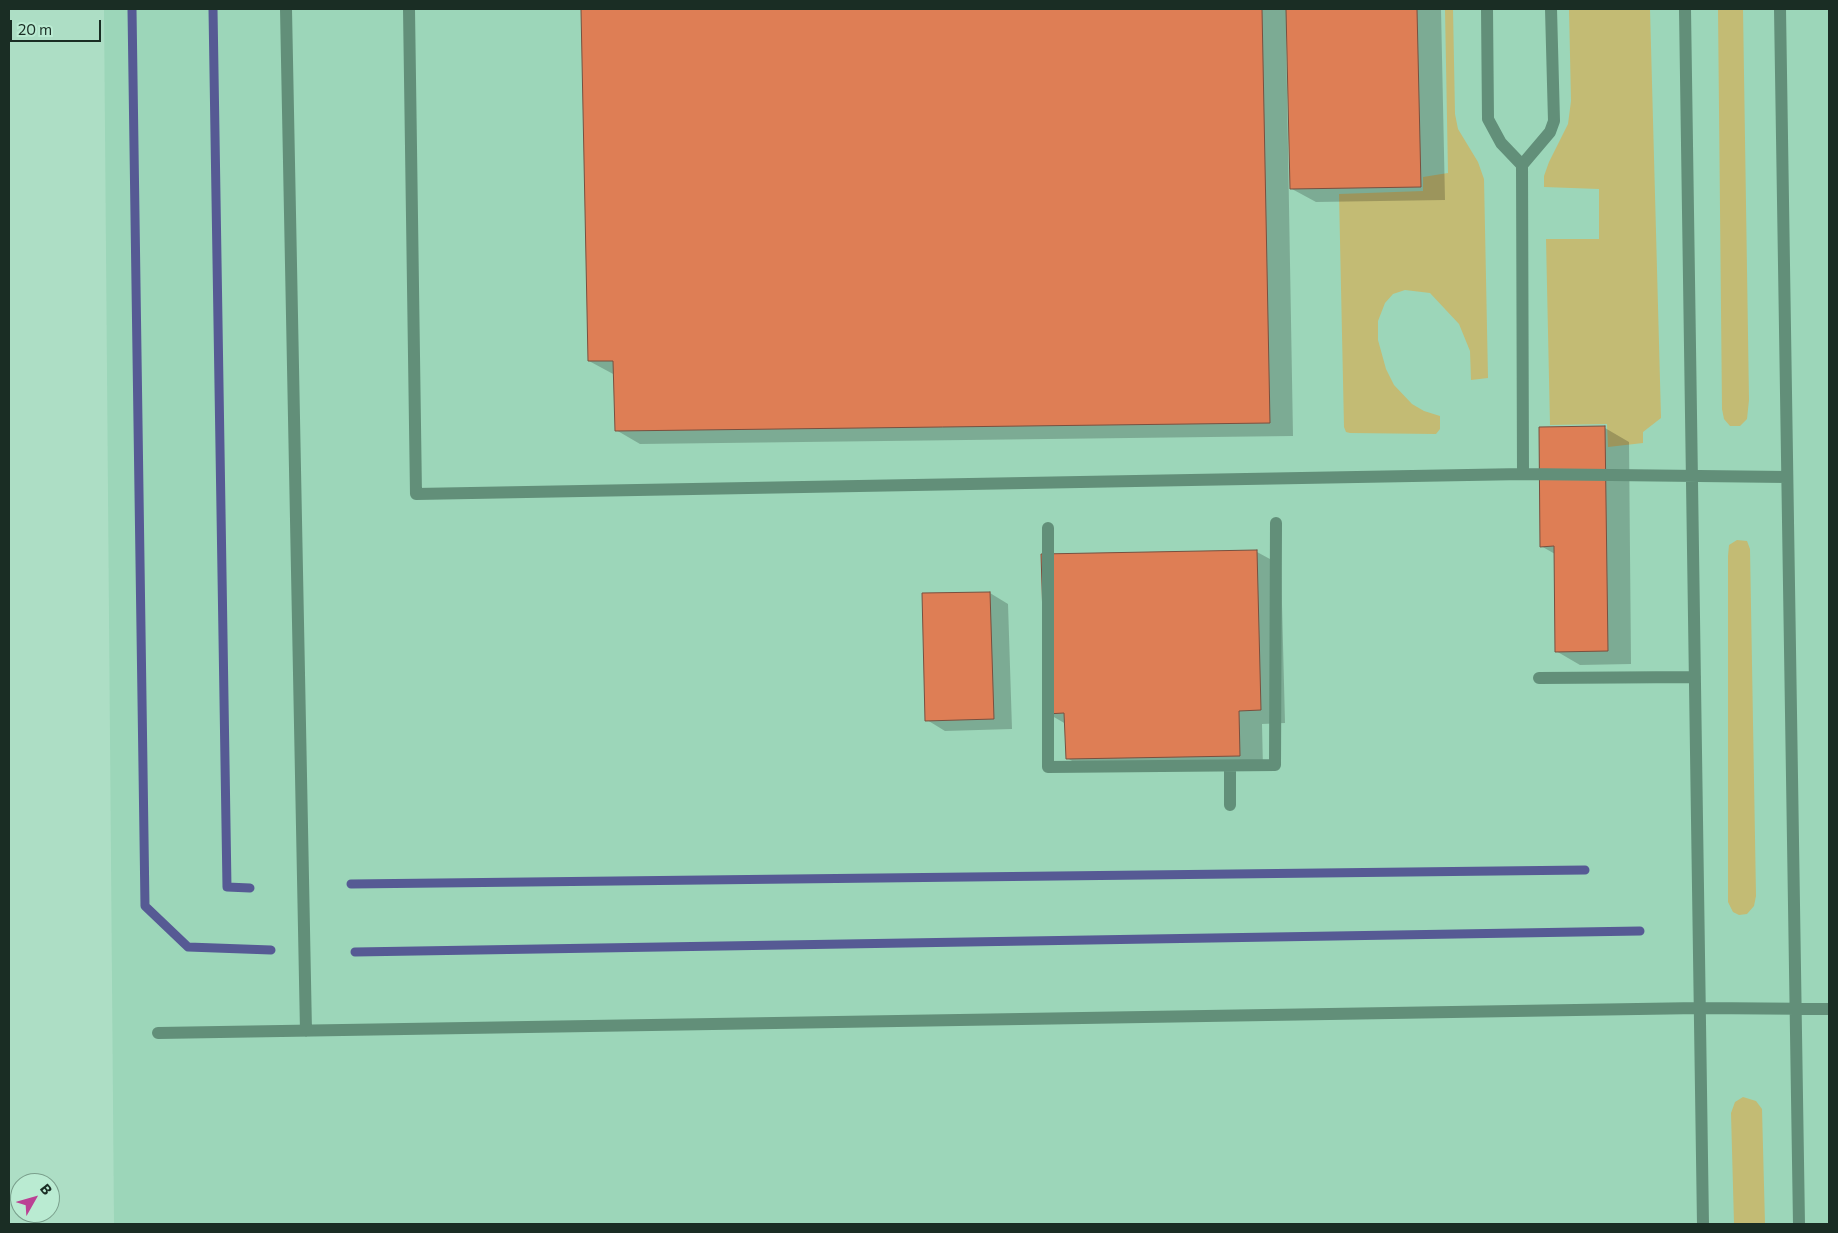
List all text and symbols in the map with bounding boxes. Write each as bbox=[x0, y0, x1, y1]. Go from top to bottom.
scale bar bbox=[12, 10, 104, 42]
text: 20 m bbox=[18, 20, 52, 38]
north arrow bbox=[10, 1173, 60, 1223]
text: B bbox=[37, 1180, 56, 1198]

